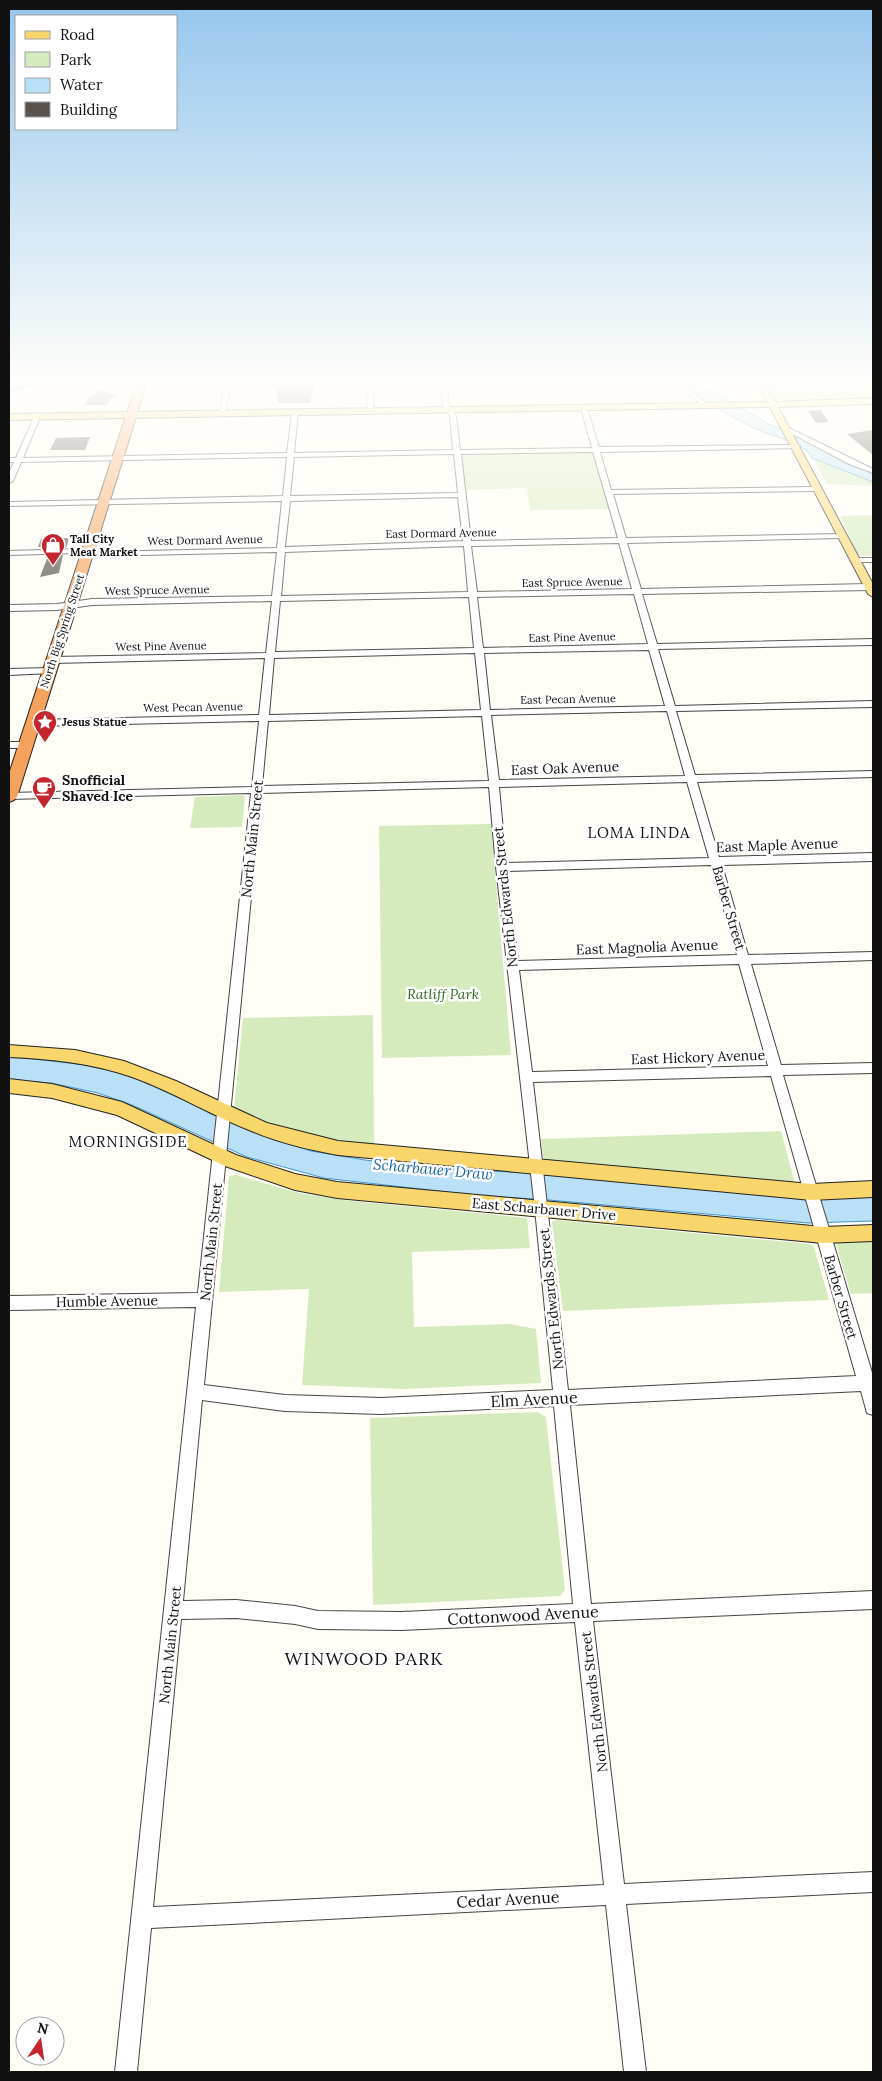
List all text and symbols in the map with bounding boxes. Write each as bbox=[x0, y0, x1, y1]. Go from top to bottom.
legend bbox=[15, 15, 178, 130]
text: Road bbox=[60, 25, 95, 44]
text: Park bbox=[60, 50, 91, 69]
text: Water bbox=[60, 75, 103, 94]
text: Building bbox=[60, 100, 118, 119]
street label: East Dormard Avenue bbox=[385, 525, 497, 541]
shop icon: Tall City Meat Market bbox=[40, 532, 66, 566]
place label: Tall City Meat Market bbox=[70, 532, 138, 559]
street label: West Dormard Avenue bbox=[147, 532, 263, 548]
street label: North Big Spring Street bbox=[37, 571, 87, 690]
street label: East Spruce Avenue bbox=[521, 574, 623, 590]
street label: West Spruce Avenue bbox=[104, 582, 210, 598]
street label: East Pine Avenue bbox=[528, 629, 616, 645]
street label: West Pine Avenue bbox=[115, 638, 207, 654]
street label: East Pecan Avenue bbox=[520, 691, 616, 707]
street label: West Pecan Avenue bbox=[143, 699, 243, 715]
place icon: Jesus Statue bbox=[32, 709, 58, 743]
place label: Jesus Statue bbox=[62, 715, 127, 729]
street label: East Oak Avenue bbox=[510, 757, 620, 779]
place label: Snofficial Shaved Ice bbox=[62, 771, 133, 805]
cafe icon: Snofficial Shaved Ice bbox=[31, 775, 57, 809]
street label: North Main Street bbox=[237, 779, 267, 899]
district label: LOMA LINDA bbox=[588, 823, 690, 842]
street label: North Edwards Street bbox=[489, 825, 521, 968]
street label: East Maple Avenue bbox=[715, 834, 839, 856]
street label: Barber Street bbox=[708, 864, 750, 953]
street label: East Magnolia Avenue bbox=[576, 936, 719, 958]
park label: Ratliff Park bbox=[407, 985, 479, 1003]
street label: East Hickory Avenue bbox=[631, 1046, 766, 1068]
district label: MORNINGSIDE bbox=[68, 1132, 188, 1151]
water label: Scharbauer Draw bbox=[373, 1154, 493, 1184]
street label: North Main Street bbox=[196, 1182, 226, 1302]
street label: East Scharbauer Drive bbox=[471, 1194, 617, 1224]
street label: North Edwards Street bbox=[535, 1227, 567, 1370]
street label: Barber Street bbox=[820, 1253, 862, 1342]
street label: Humble Avenue bbox=[56, 1291, 159, 1311]
street label: Elm Avenue bbox=[490, 1387, 578, 1411]
street label: North Main Street bbox=[155, 1585, 185, 1705]
street label: Cottonwood Avenue bbox=[447, 1601, 599, 1629]
street label: North Edwards Street bbox=[576, 1630, 612, 1774]
district label: WINWOOD PARK bbox=[284, 1647, 444, 1670]
street label: Cedar Avenue bbox=[456, 1886, 560, 1912]
north arrow bbox=[15, 2016, 65, 2066]
text: N bbox=[36, 2018, 50, 2038]

